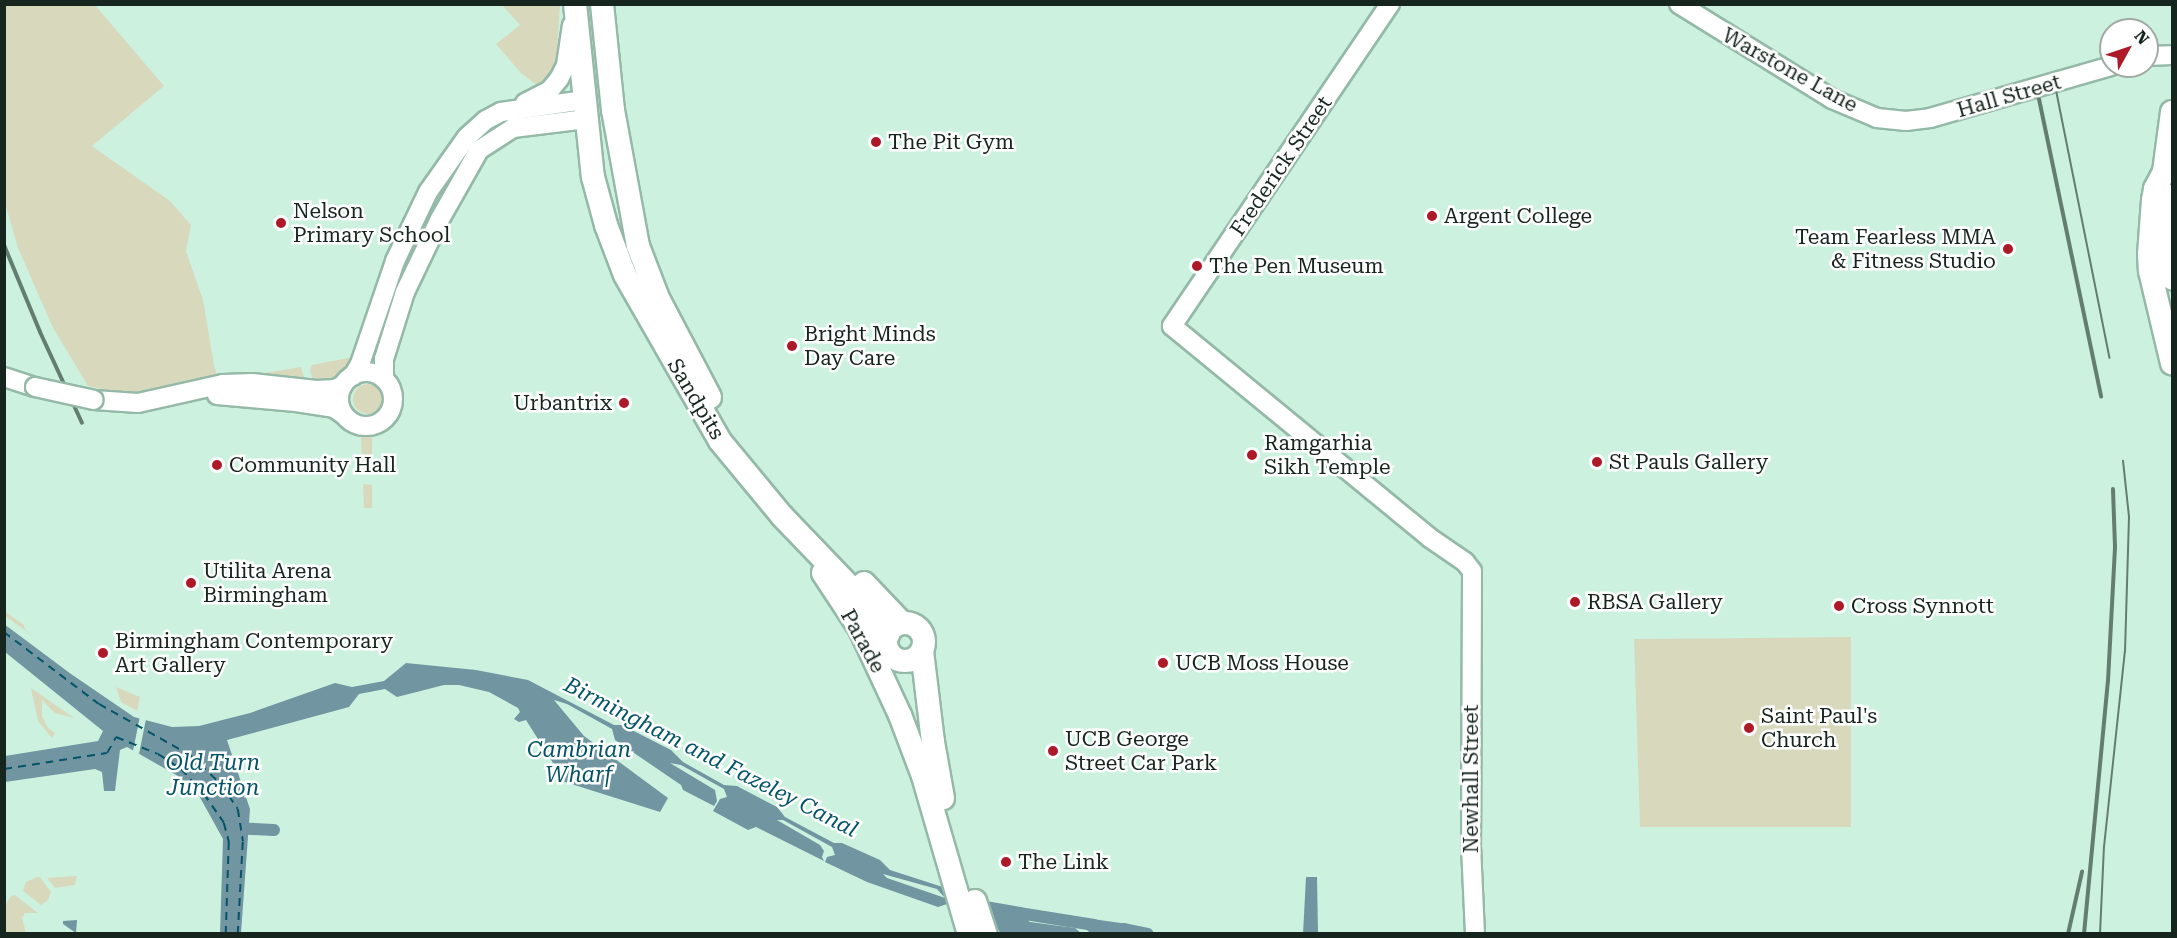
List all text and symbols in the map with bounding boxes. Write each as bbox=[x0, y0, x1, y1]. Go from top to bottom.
north arrow bbox=[2099, 18, 2159, 78]
street label: Warstone Lane bbox=[1718, 22, 1862, 118]
text: N bbox=[2130, 27, 2153, 48]
street label: Hall Street bbox=[1954, 69, 2064, 123]
street label: Frederick Street bbox=[1225, 91, 1337, 241]
place label: The Pit Gym bbox=[888, 129, 1014, 155]
marker: The Pit Gym bbox=[869, 135, 883, 149]
place label: Nelson Primary School bbox=[293, 198, 450, 248]
place label: Argent College bbox=[1444, 203, 1592, 229]
marker: Argent College bbox=[1425, 209, 1439, 223]
marker: Nelson Primary School bbox=[274, 216, 288, 230]
place label: Team Fearless MMA & Fitness Studio bbox=[1795, 224, 1996, 274]
marker: Team Fearless MMA & Fitness Studio bbox=[2001, 242, 2015, 256]
place label: The Pen Museum bbox=[1209, 253, 1384, 279]
marker: The Pen Museum bbox=[1190, 259, 1204, 273]
place label: Bright Minds Day Care bbox=[804, 321, 936, 371]
marker: Bright Minds Day Care bbox=[785, 339, 799, 353]
street label: Sandpits bbox=[662, 354, 730, 444]
place label: Urbantrix bbox=[513, 390, 612, 416]
marker: Urbantrix bbox=[617, 396, 631, 410]
place label: Ramgarhia Sikh Temple bbox=[1264, 430, 1391, 480]
marker: Ramgarhia Sikh Temple bbox=[1245, 448, 1259, 462]
place label: St Pauls Gallery bbox=[1609, 449, 1768, 475]
place label: Community Hall bbox=[229, 452, 396, 478]
marker: St Pauls Gallery bbox=[1590, 455, 1604, 469]
marker: Community Hall bbox=[210, 458, 224, 472]
place label: Utilita Arena Birmingham bbox=[203, 558, 331, 608]
marker: Utilita Arena Birmingham bbox=[184, 576, 198, 590]
place label: RBSA Gallery bbox=[1587, 589, 1723, 615]
place label: Cross Synnott bbox=[1851, 593, 1994, 619]
marker: RBSA Gallery bbox=[1568, 595, 1582, 609]
marker: Cross Synnott bbox=[1832, 599, 1846, 613]
street label: Parade bbox=[835, 605, 891, 677]
place label: Birmingham Contemporary Art Gallery bbox=[115, 628, 393, 678]
marker: Birmingham Contemporary Art Gallery bbox=[96, 646, 110, 660]
place label: UCB Moss House bbox=[1175, 650, 1349, 676]
marker: UCB Moss House bbox=[1156, 656, 1170, 670]
water label: Birmingham and Fazeley Canal bbox=[560, 671, 862, 843]
place label: Saint Paul's Church bbox=[1761, 703, 1877, 753]
street label: Newhall Street bbox=[1458, 705, 1484, 853]
marker: Saint Paul's Church bbox=[1742, 721, 1756, 735]
place label: UCB George Street Car Park bbox=[1065, 726, 1217, 776]
water label: Cambrian Wharf bbox=[527, 736, 631, 788]
marker: UCB George Street Car Park bbox=[1046, 744, 1060, 758]
water label: Old Turn Junction bbox=[166, 749, 260, 800]
place label: The Link bbox=[1018, 849, 1109, 875]
marker: The Link bbox=[999, 855, 1013, 869]

